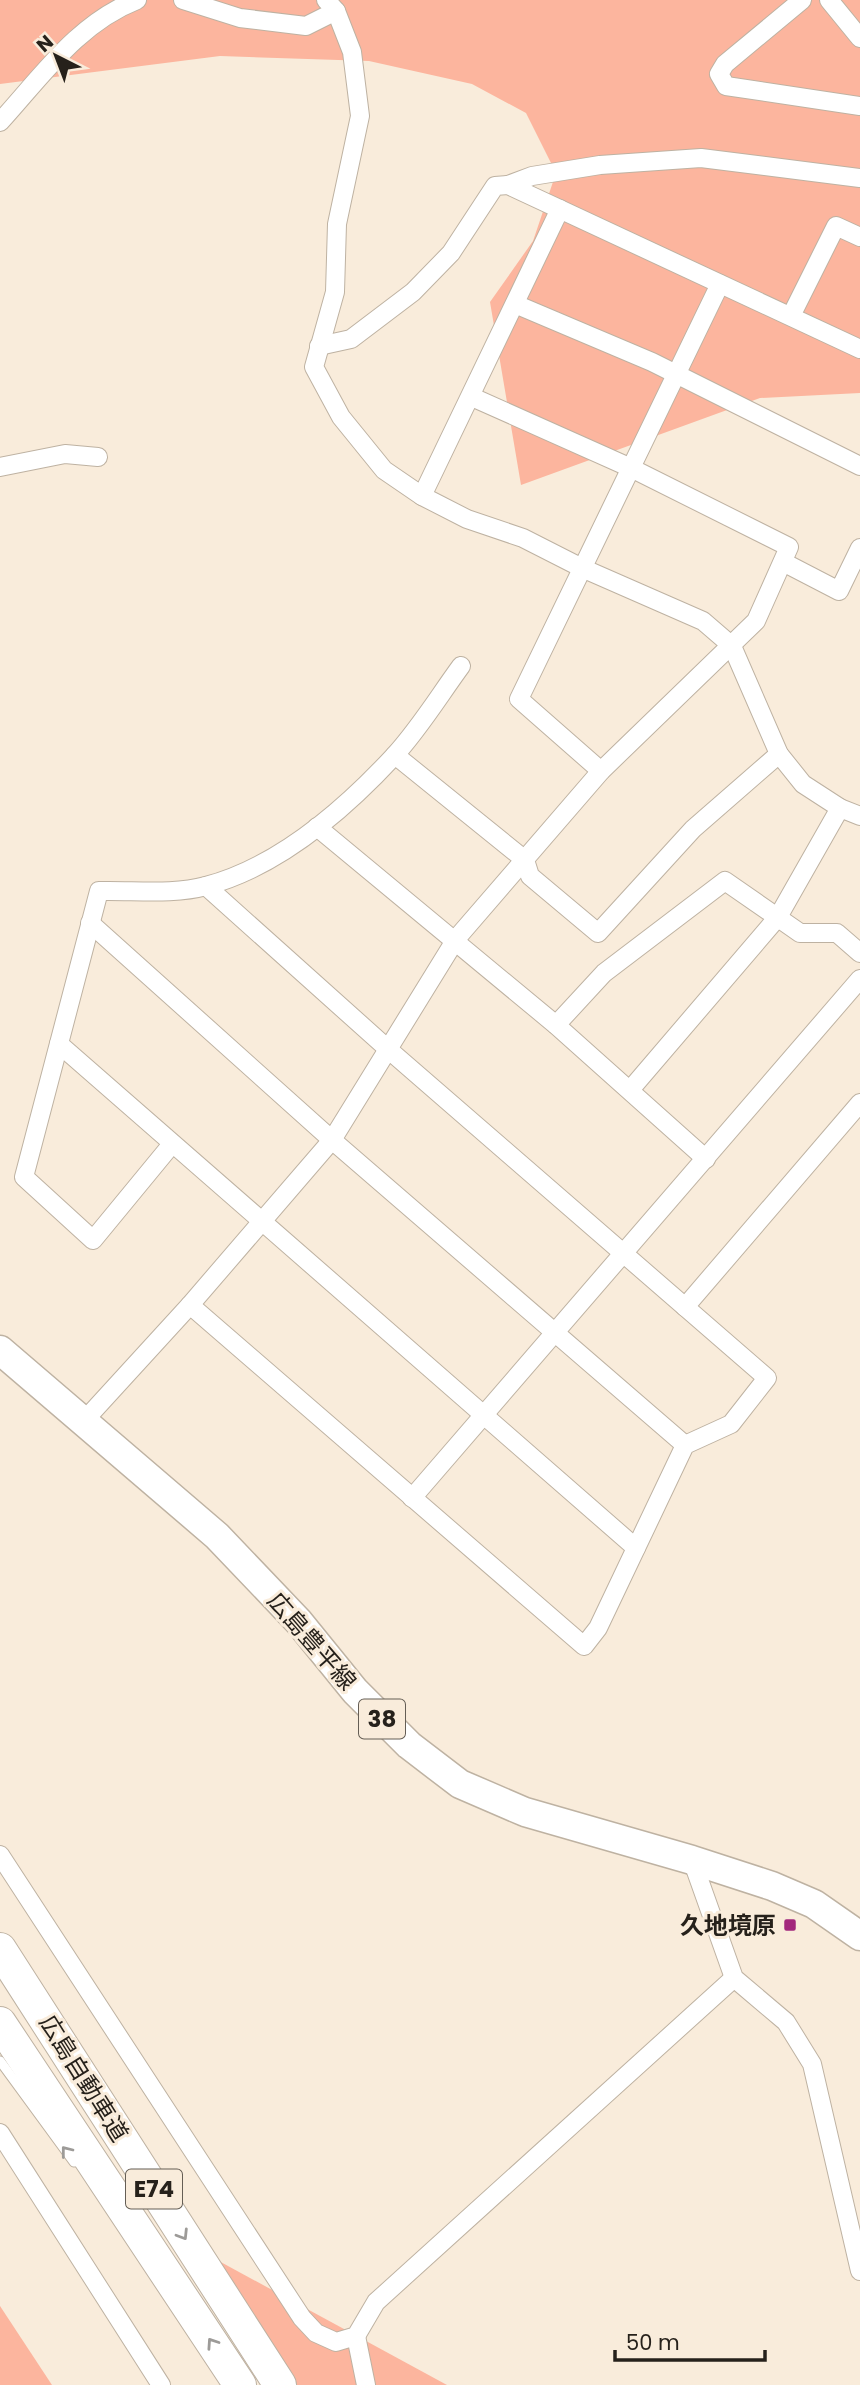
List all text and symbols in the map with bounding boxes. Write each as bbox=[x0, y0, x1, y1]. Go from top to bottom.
north arrow bbox=[21, 21, 91, 91]
text: N bbox=[31, 29, 59, 59]
street label: 広島豊平線 bbox=[260, 1585, 364, 1697]
road number: 38 bbox=[359, 1700, 405, 1738]
place label: 久地境原 bbox=[680, 1909, 776, 1942]
marker: 久地境原 bbox=[782, 1917, 798, 1933]
street label: 広島自動車道 bbox=[32, 2008, 136, 2148]
one-way arrow bbox=[61, 2146, 74, 2159]
road number: E74 bbox=[126, 2170, 182, 2208]
one-way arrow bbox=[175, 2228, 188, 2241]
scale bar bbox=[615, 2318, 766, 2362]
text: 50 m bbox=[626, 2328, 680, 2357]
one-way arrow bbox=[208, 2338, 220, 2351]

